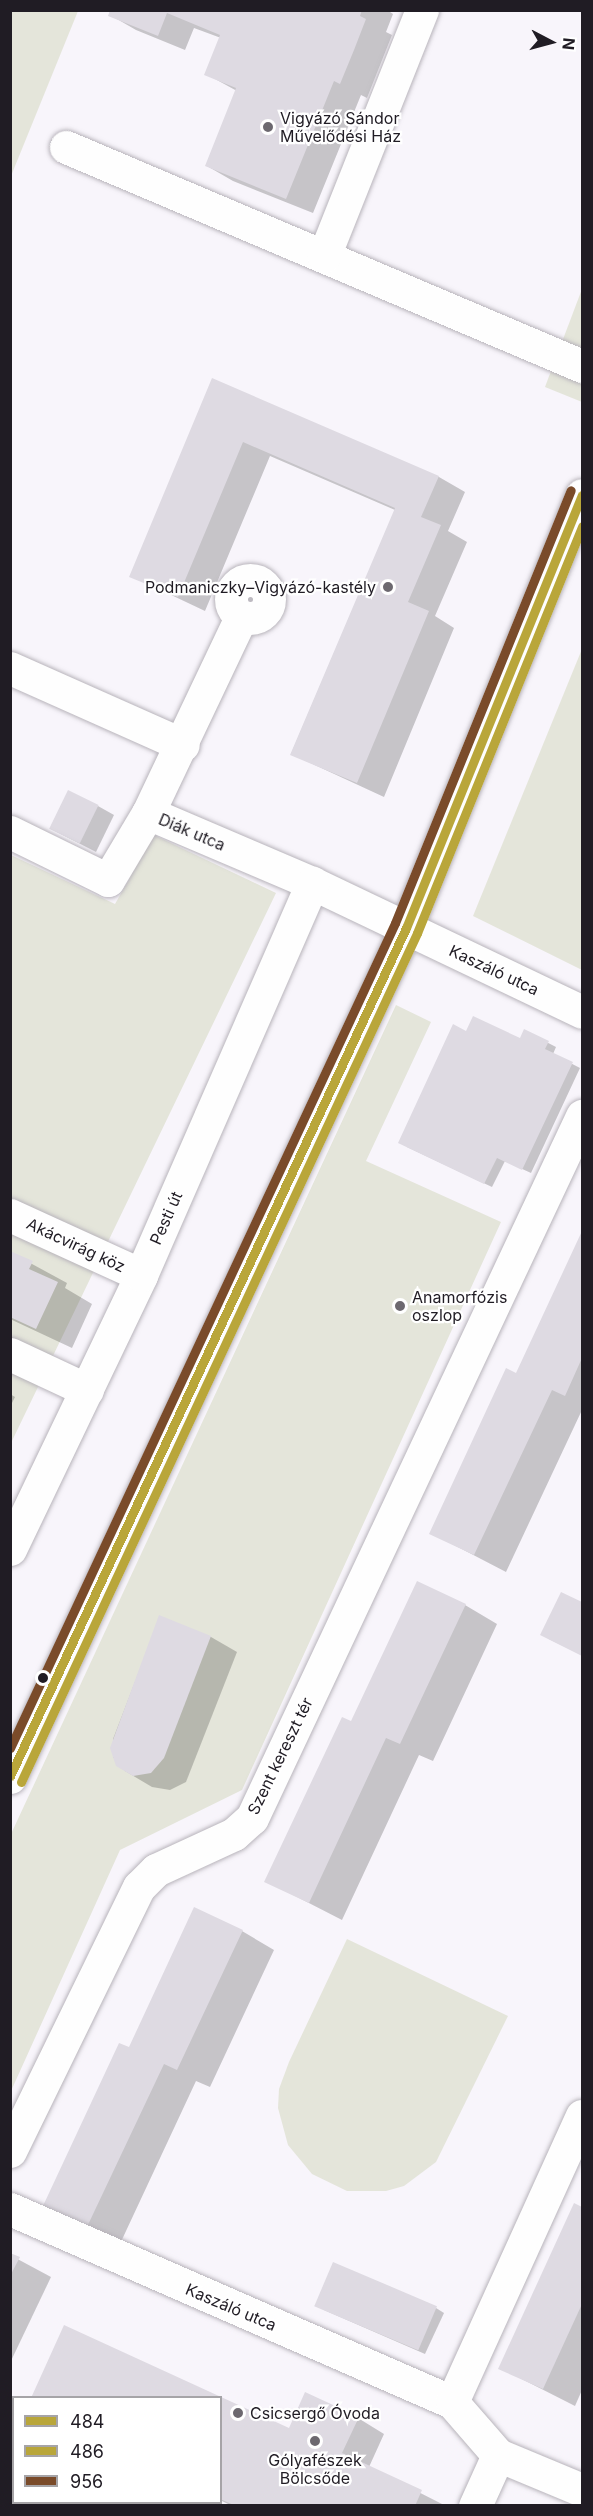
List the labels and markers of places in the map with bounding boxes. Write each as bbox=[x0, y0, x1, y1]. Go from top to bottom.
place label: Vigyázó Sándor Művelődési Ház bbox=[280, 108, 401, 146]
marker: Vigyázó Sándor Művelődési Ház bbox=[261, 120, 275, 134]
place label: Podmaniczky–Vigyázó-kastély bbox=[145, 577, 376, 597]
marker: Podmaniczky–Vigyázó-kastély bbox=[381, 580, 395, 594]
place label: Anamorfózis oszlop bbox=[412, 1287, 507, 1325]
marker: Anamorfózis oszlop bbox=[393, 1299, 407, 1313]
unlabelled marker bbox=[37, 1672, 49, 1684]
place label: Csicsergő Óvoda bbox=[250, 2403, 380, 2423]
marker: Csicsergő Óvoda bbox=[231, 2406, 245, 2420]
marker: Gólyafészek Bölcsőde bbox=[308, 2434, 322, 2448]
place label: Gólyafészek Bölcsőde bbox=[268, 2450, 362, 2488]

